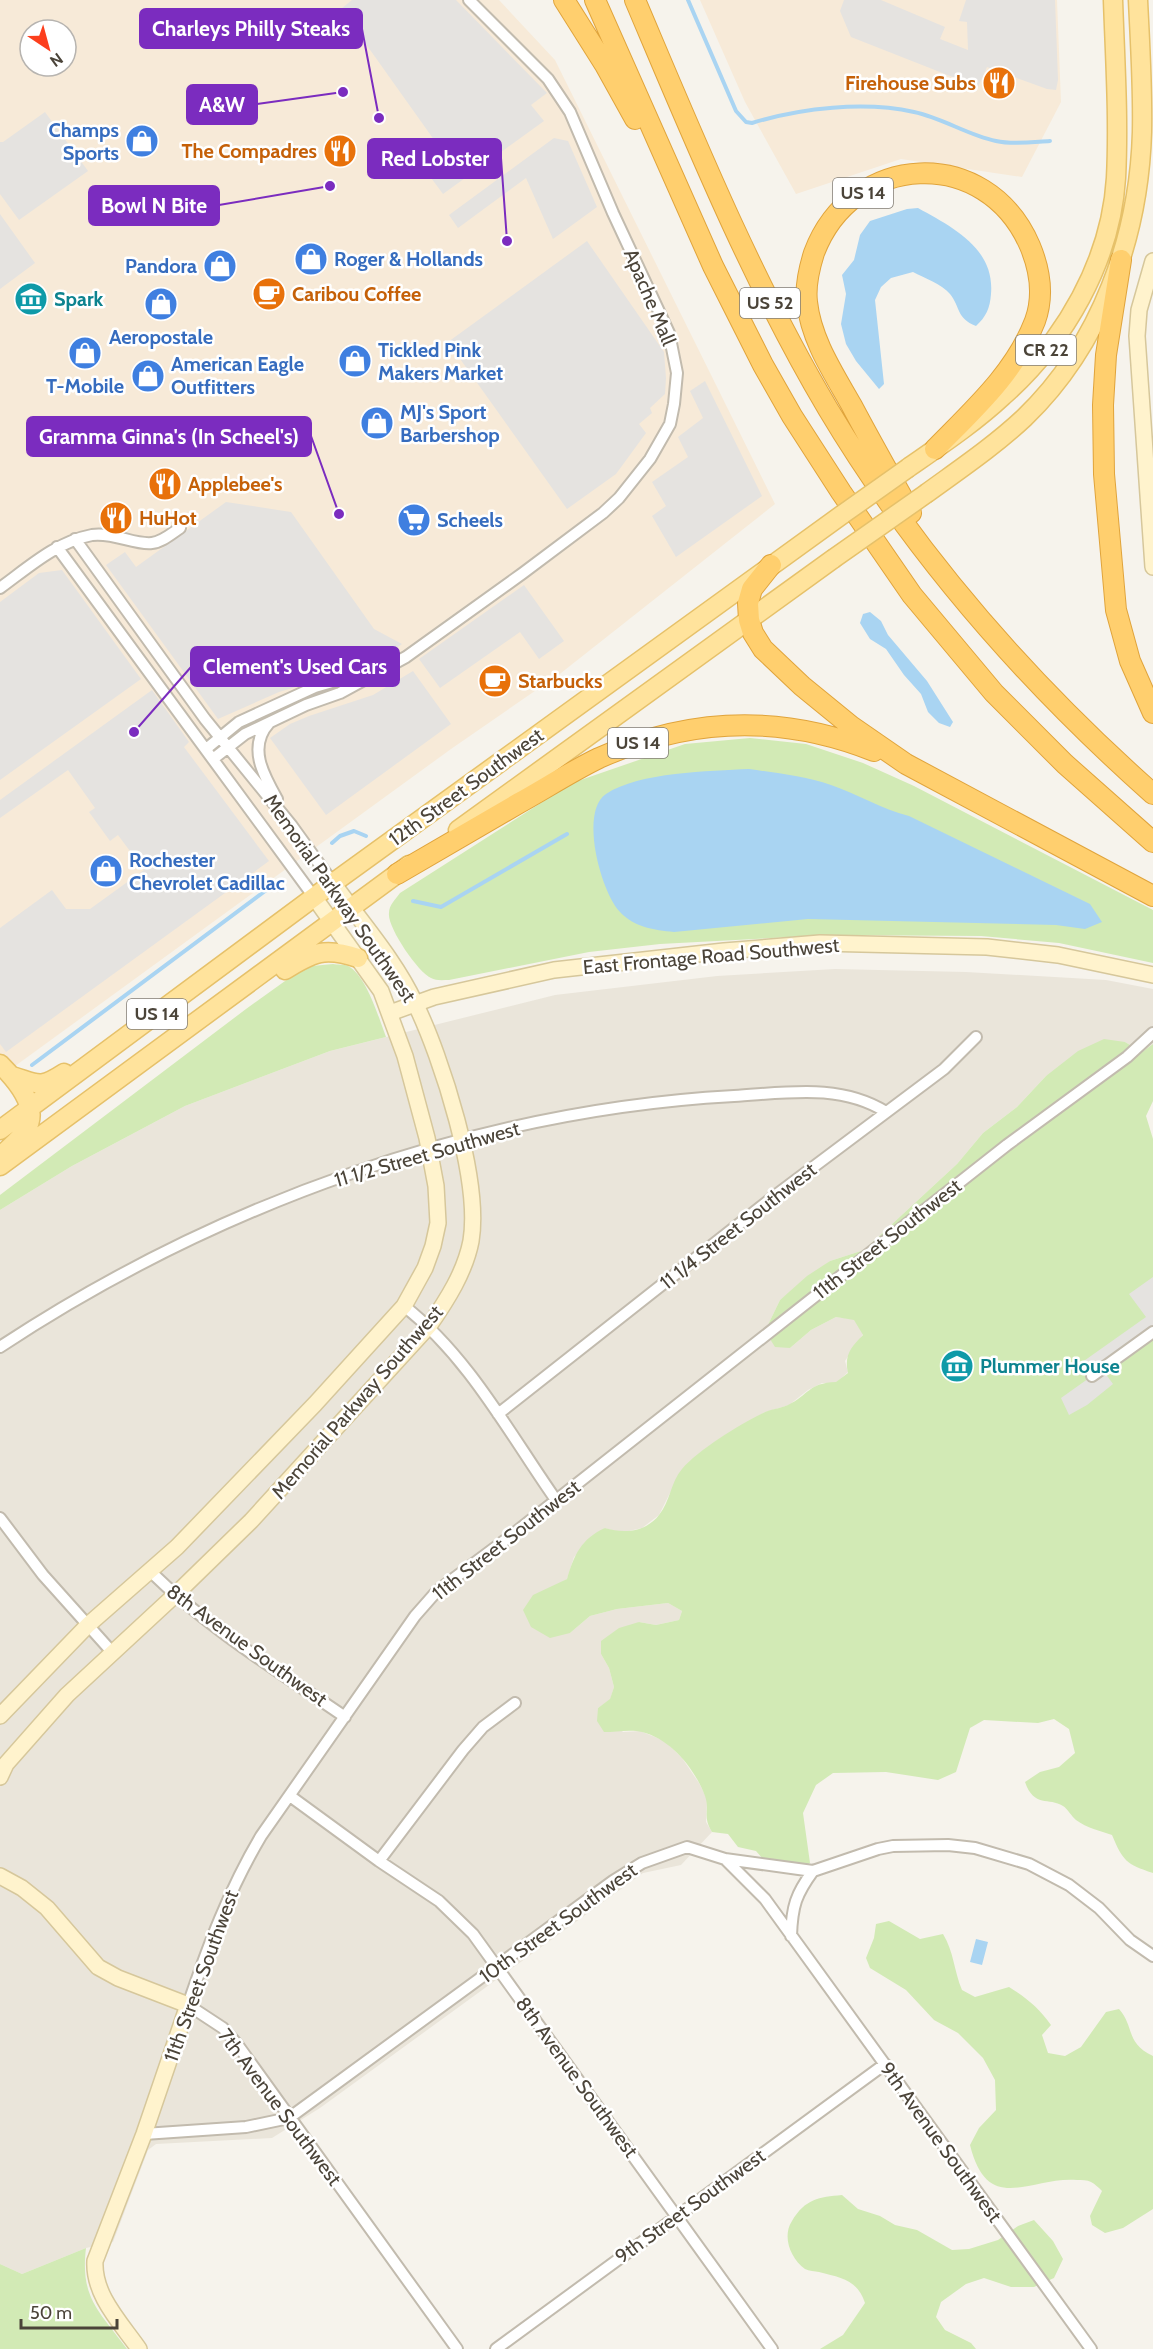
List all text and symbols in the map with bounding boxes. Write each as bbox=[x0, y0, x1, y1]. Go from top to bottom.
callout: Charleys Philly Steaks bbox=[140, 9, 362, 48]
text: Charleys Philly Steaks bbox=[152, 16, 350, 41]
north arrow bbox=[18, 18, 78, 78]
text: N bbox=[46, 49, 67, 71]
restaurant icon: Firehouse Subs bbox=[981, 65, 1017, 101]
place label: Firehouse Subs bbox=[845, 71, 976, 95]
callout: A&W bbox=[187, 85, 257, 124]
text: A&W bbox=[199, 92, 246, 117]
place label: Champs Sports bbox=[49, 118, 119, 165]
shop icon: Champs Sports bbox=[124, 123, 160, 159]
restaurant icon: The Compadres bbox=[322, 133, 358, 169]
place label: The Compadres bbox=[181, 139, 317, 163]
callout: Red Lobster bbox=[368, 139, 501, 178]
text: Red Lobster bbox=[381, 146, 489, 171]
road number: US 14 bbox=[833, 178, 893, 208]
callout: Bowl N Bite bbox=[89, 186, 219, 225]
text: Bowl N Bite bbox=[101, 193, 207, 218]
shop icon: Roger & Hollands bbox=[293, 241, 329, 277]
street label: Apache Mall bbox=[619, 245, 681, 349]
place label: Roger & Hollands bbox=[334, 247, 483, 271]
shop icon: Pandora bbox=[202, 248, 238, 284]
place label: Pandora bbox=[125, 254, 197, 278]
cafe icon: Caribou Coffee bbox=[251, 276, 287, 312]
museum icon: Spark bbox=[13, 281, 49, 317]
place label: Caribou Coffee bbox=[292, 282, 421, 306]
shop icon: Aeropostale bbox=[143, 286, 179, 322]
place label: Spark bbox=[54, 287, 103, 311]
road number: US 52 bbox=[740, 288, 800, 318]
place label: Aeropostale bbox=[109, 325, 213, 349]
shop icon: T-Mobile bbox=[67, 335, 103, 371]
road number: CR 22 bbox=[1016, 335, 1076, 365]
place label: Tickled Pink Makers Market bbox=[378, 338, 503, 385]
shop icon: Tickled Pink Makers Market bbox=[337, 343, 373, 379]
place label: American Eagle Outfitters bbox=[171, 352, 304, 399]
shop icon: American Eagle Outfitters bbox=[130, 358, 166, 394]
place label: T-Mobile bbox=[46, 374, 124, 398]
place label: MJ's Sport Barbershop bbox=[400, 400, 500, 447]
shop icon: MJ's Sport Barbershop bbox=[359, 405, 395, 441]
callout: Gramma Ginna's (In Scheel's) bbox=[27, 417, 311, 456]
text: Gramma Ginna's (In Scheel's) bbox=[39, 424, 299, 449]
restaurant icon: Applebee's bbox=[147, 466, 183, 502]
place label: Applebee's bbox=[188, 472, 282, 496]
restaurant icon: HuHot bbox=[98, 500, 134, 536]
supermarket icon: Scheels bbox=[396, 502, 432, 538]
place label: HuHot bbox=[139, 506, 197, 530]
place label: Scheels bbox=[437, 508, 503, 532]
callout: Clement's Used Cars bbox=[191, 647, 399, 686]
text: Clement's Used Cars bbox=[203, 654, 387, 679]
cafe icon: Starbucks bbox=[477, 663, 513, 699]
place label: Starbucks bbox=[518, 669, 603, 693]
street label: 12th Street Southwest bbox=[384, 723, 548, 851]
road number: US 14 bbox=[608, 728, 668, 758]
street label: Memorial Parkway Southwest bbox=[259, 789, 421, 1007]
place label: Rochester Chevrolet Cadillac bbox=[129, 848, 285, 895]
shop icon: Rochester Chevrolet Cadillac bbox=[88, 853, 124, 889]
street label: East Frontage Road Southwest bbox=[582, 933, 840, 979]
road number: US 14 bbox=[127, 999, 187, 1029]
street label: 11 1/2 Street Southwest bbox=[332, 1116, 523, 1192]
street label: 11 1/4 Street Southwest bbox=[655, 1157, 821, 1295]
street label: 11th Street Southwest bbox=[808, 1174, 966, 1304]
street label: Memorial Parkway Southwest bbox=[266, 1300, 448, 1504]
museum icon: Plummer House bbox=[939, 1348, 975, 1384]
place label: Plummer House bbox=[980, 1354, 1120, 1378]
street label: 11th Street Southwest bbox=[427, 1475, 585, 1605]
street label: 8th Avenue Southwest bbox=[162, 1579, 332, 1711]
street label: 10th Street Southwest bbox=[475, 1858, 642, 1988]
street label: 11th Street Southwest bbox=[159, 1886, 243, 2065]
street label: 8th Avenue Southwest bbox=[511, 1992, 643, 2162]
street label: 7th Avenue Southwest bbox=[213, 2024, 347, 2190]
street label: 9th Avenue Southwest bbox=[875, 2057, 1007, 2227]
street label: 9th Street Southwest bbox=[610, 2143, 770, 2268]
scale bar bbox=[21, 2292, 117, 2330]
text: 50 m bbox=[30, 2302, 72, 2324]

